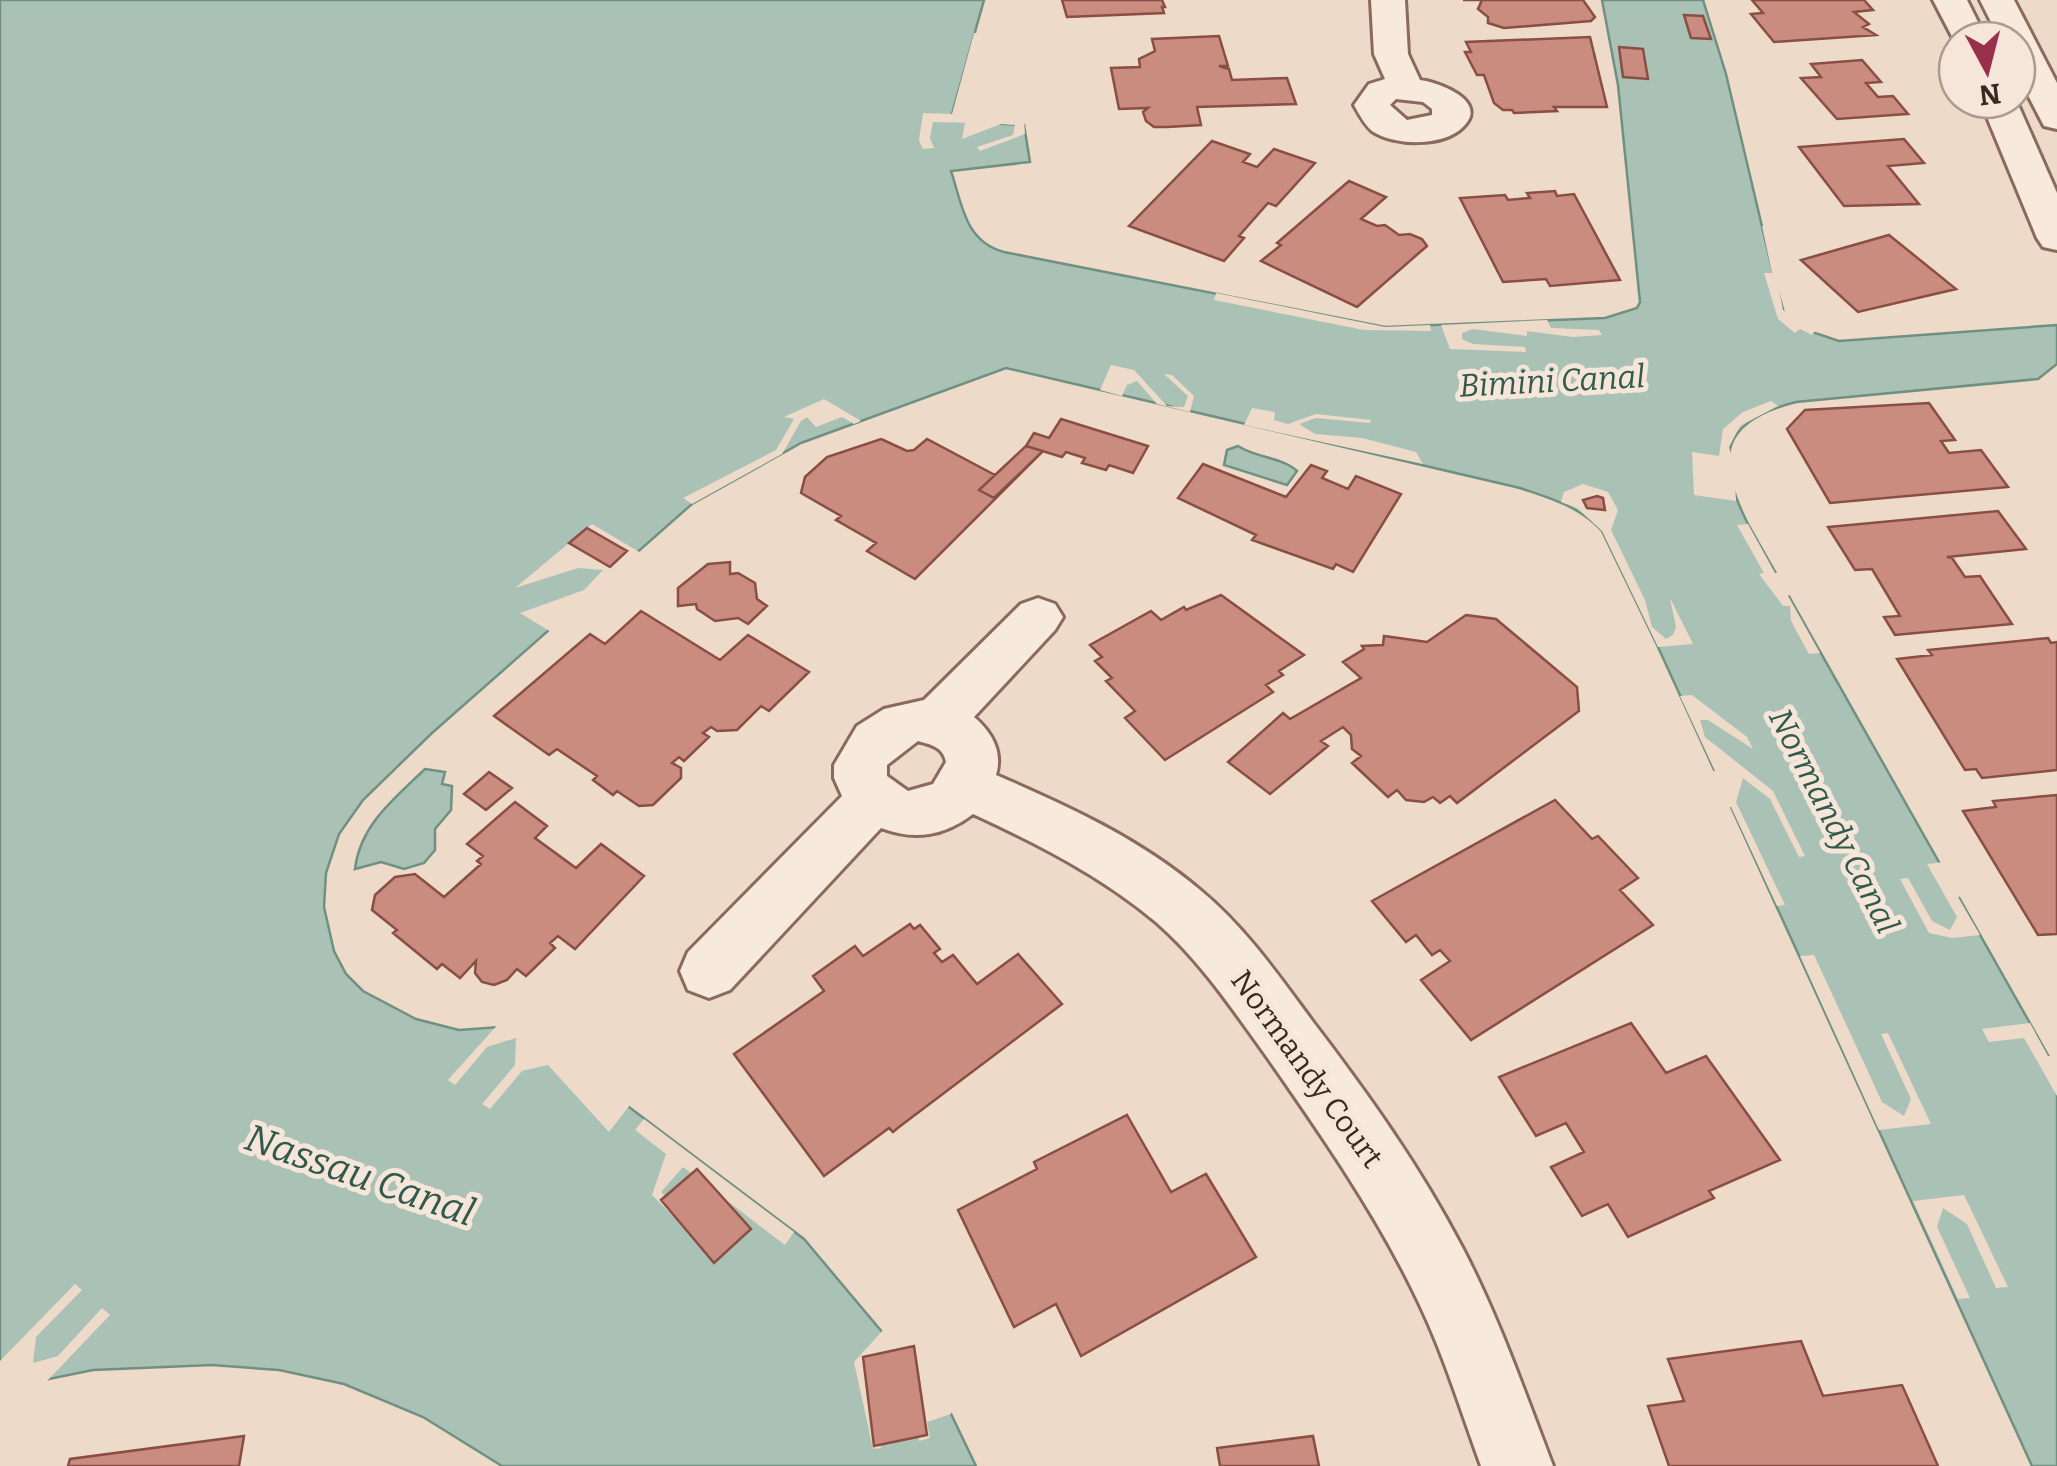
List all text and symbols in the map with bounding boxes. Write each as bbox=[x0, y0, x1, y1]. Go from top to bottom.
north arrow bbox=[1937, 20, 2037, 120]
text: N bbox=[1977, 77, 2003, 112]
water label: Bimini Canal bbox=[1458, 357, 1646, 405]
water label: Normandy Canal bbox=[1761, 702, 1907, 940]
street label: Normandy Court bbox=[1223, 963, 1391, 1175]
water label: Nassau Canal bbox=[239, 1114, 481, 1236]

